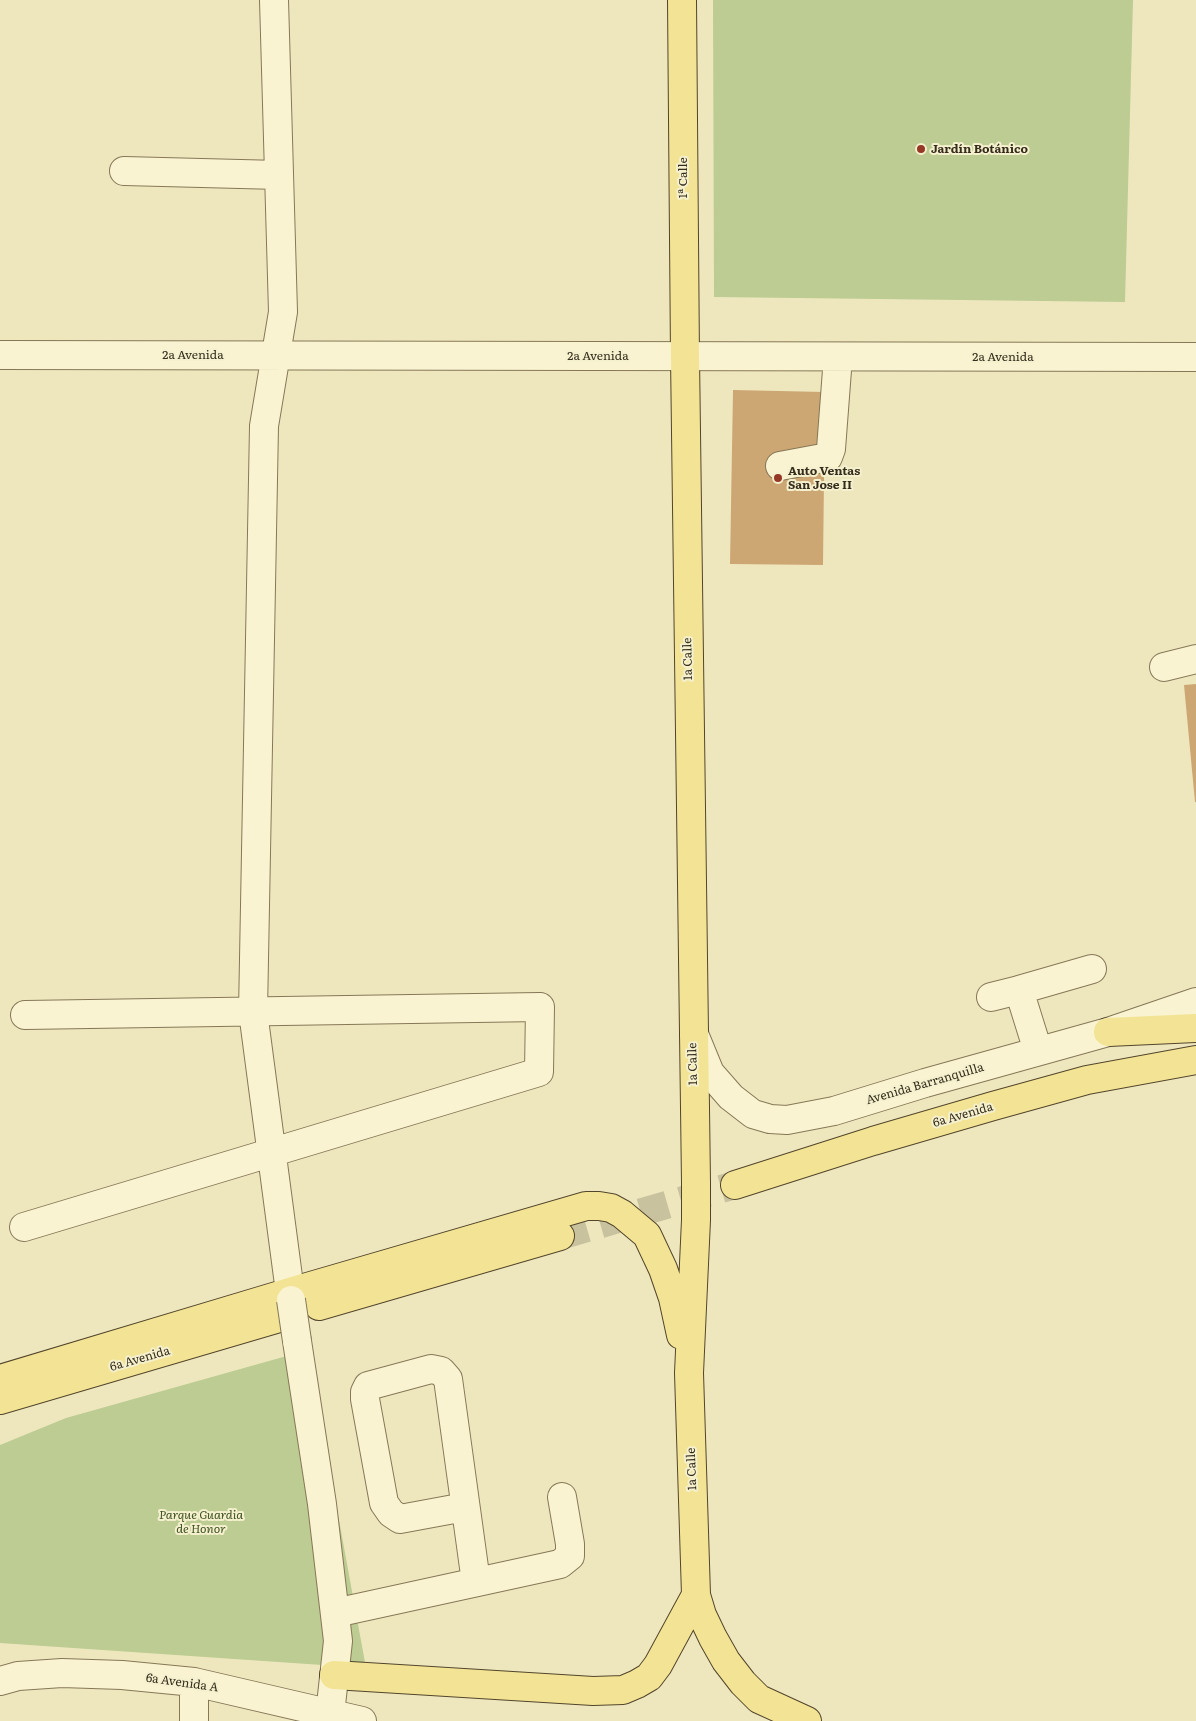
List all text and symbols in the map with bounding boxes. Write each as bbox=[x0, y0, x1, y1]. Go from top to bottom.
place label: Jardín Botánico bbox=[931, 142, 1028, 156]
marker: Jardín Botánico bbox=[915, 143, 927, 155]
street label: 1ª Calle bbox=[676, 157, 690, 199]
street label: 2a Avenida bbox=[162, 348, 224, 362]
street label: 2a Avenida bbox=[567, 349, 629, 363]
street label: 2a Avenida bbox=[972, 350, 1034, 364]
place label: Auto Ventas San Jose II bbox=[788, 464, 860, 492]
marker: Auto Ventas San Jose II bbox=[772, 472, 784, 484]
street label: 1a Calle bbox=[680, 638, 696, 680]
street label: 1a Calle bbox=[685, 1043, 701, 1085]
street label: Avenida Barranquilla bbox=[864, 1060, 986, 1108]
street label: 6a Avenida bbox=[931, 1100, 995, 1130]
street label: 6a Avenida bbox=[108, 1344, 172, 1374]
street label: 1a Calle bbox=[684, 1447, 700, 1491]
park label: Parque Guardia de Honor bbox=[159, 1508, 243, 1536]
street label: 6a Avenida A bbox=[145, 1671, 219, 1695]

